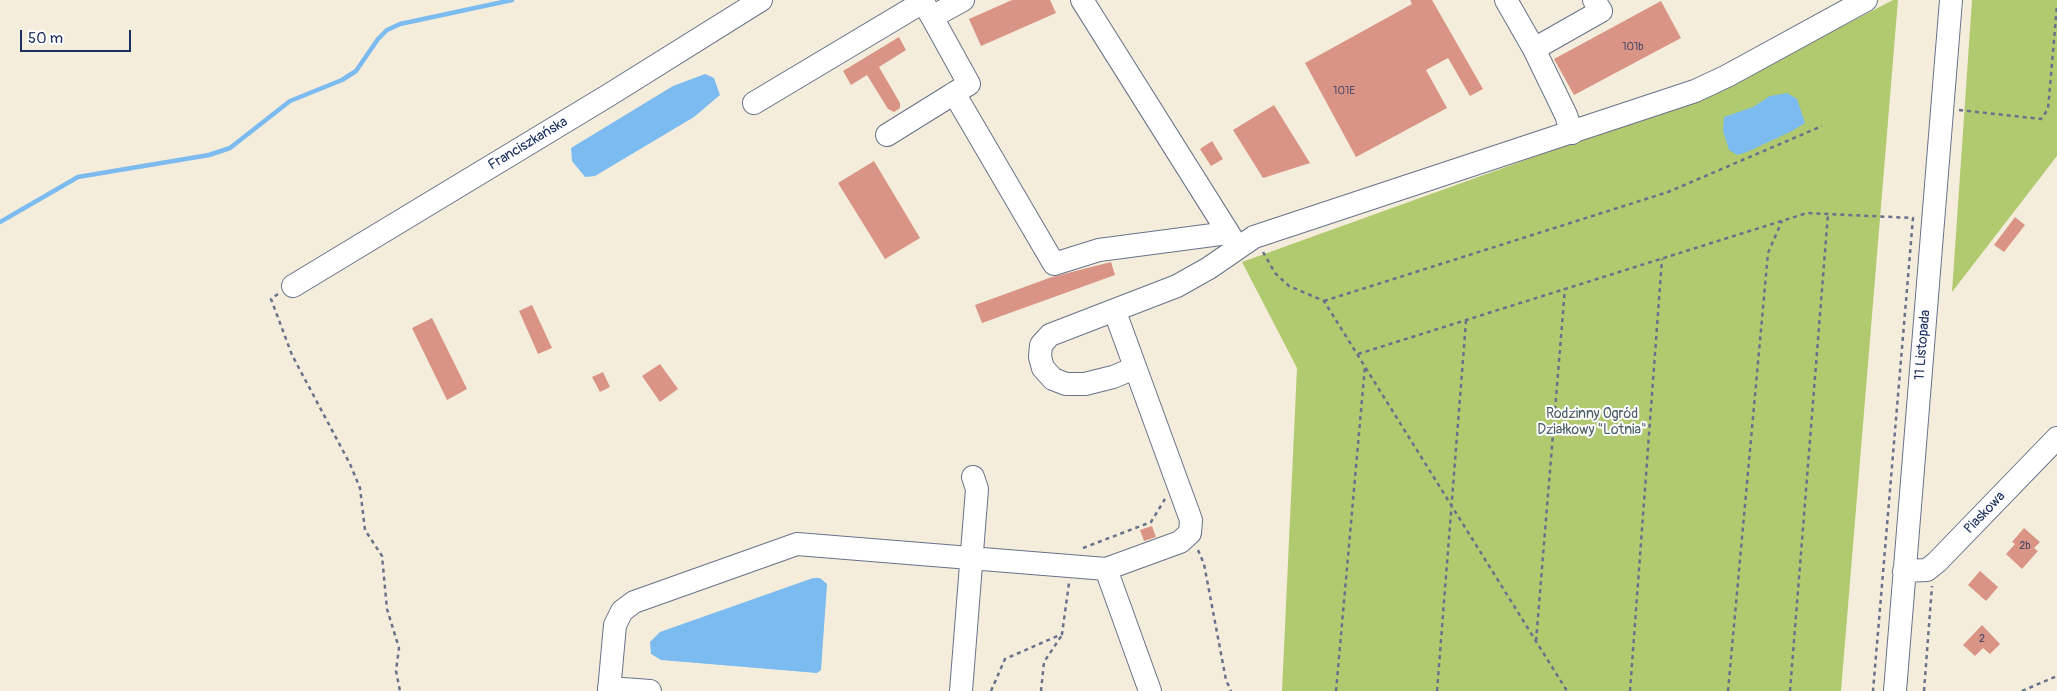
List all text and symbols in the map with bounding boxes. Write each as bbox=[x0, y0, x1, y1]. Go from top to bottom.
scale bar bbox=[22, 20, 134, 52]
text: 50 m bbox=[28, 29, 63, 48]
house number: 101b bbox=[1622, 40, 1644, 54]
house number: 101E bbox=[1333, 84, 1355, 98]
street label: Franciszkańska bbox=[485, 114, 571, 174]
street label: 11 Listopada bbox=[1912, 309, 1934, 381]
park label: Rodzinny Ogród Działkowy "Lotnia" bbox=[1537, 406, 1647, 438]
street label: Piaskowa bbox=[1961, 488, 2009, 538]
house number: 2b bbox=[2019, 539, 2031, 553]
house number: 2 bbox=[1979, 632, 1985, 646]

